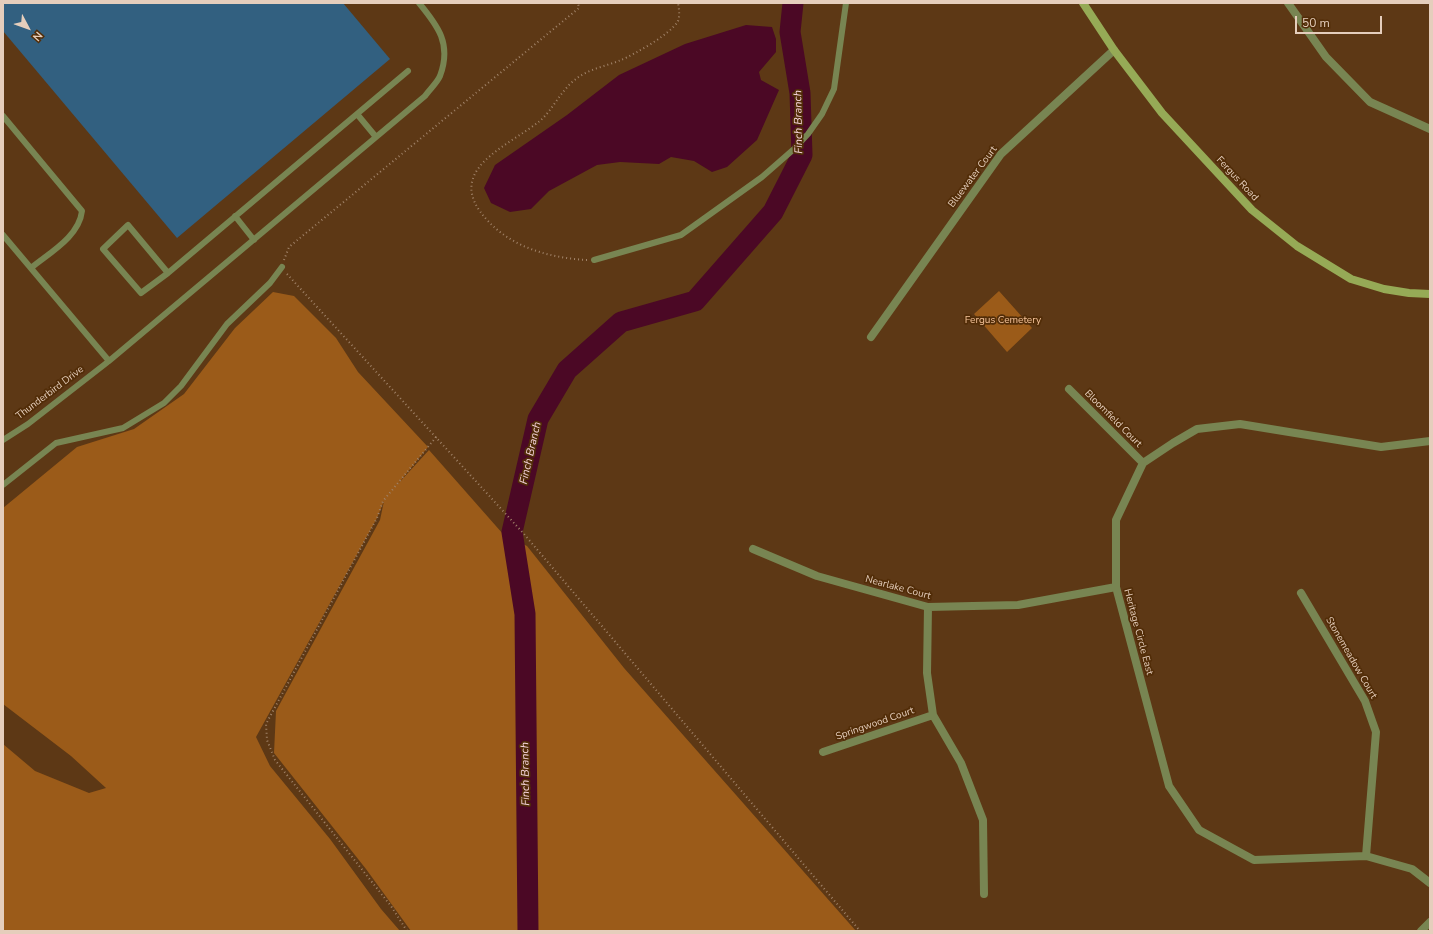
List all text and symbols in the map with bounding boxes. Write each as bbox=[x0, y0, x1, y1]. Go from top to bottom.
north arrow bbox=[8, 8, 48, 48]
scale bar bbox=[1297, 8, 1384, 34]
text: 50 m bbox=[1302, 15, 1330, 31]
text: N bbox=[29, 28, 46, 44]
water label: Finch Branch bbox=[792, 90, 806, 154]
street label: Bluewater Court bbox=[946, 144, 1000, 210]
street label: Fergus Road bbox=[1213, 154, 1261, 204]
park label: Fergus Cemetery bbox=[965, 315, 1041, 327]
street label: Thunderbird Drive bbox=[14, 364, 86, 422]
street label: Bloomfield Court bbox=[1082, 388, 1144, 450]
water label: Finch Branch bbox=[517, 420, 545, 486]
street label: Nearlake Court bbox=[864, 573, 932, 603]
street label: Heritage Circle East bbox=[1121, 588, 1155, 676]
street label: Stonemeadow Court bbox=[1323, 615, 1379, 701]
street label: Springwood Court bbox=[834, 705, 916, 743]
water label: Finch Branch bbox=[519, 742, 533, 806]

